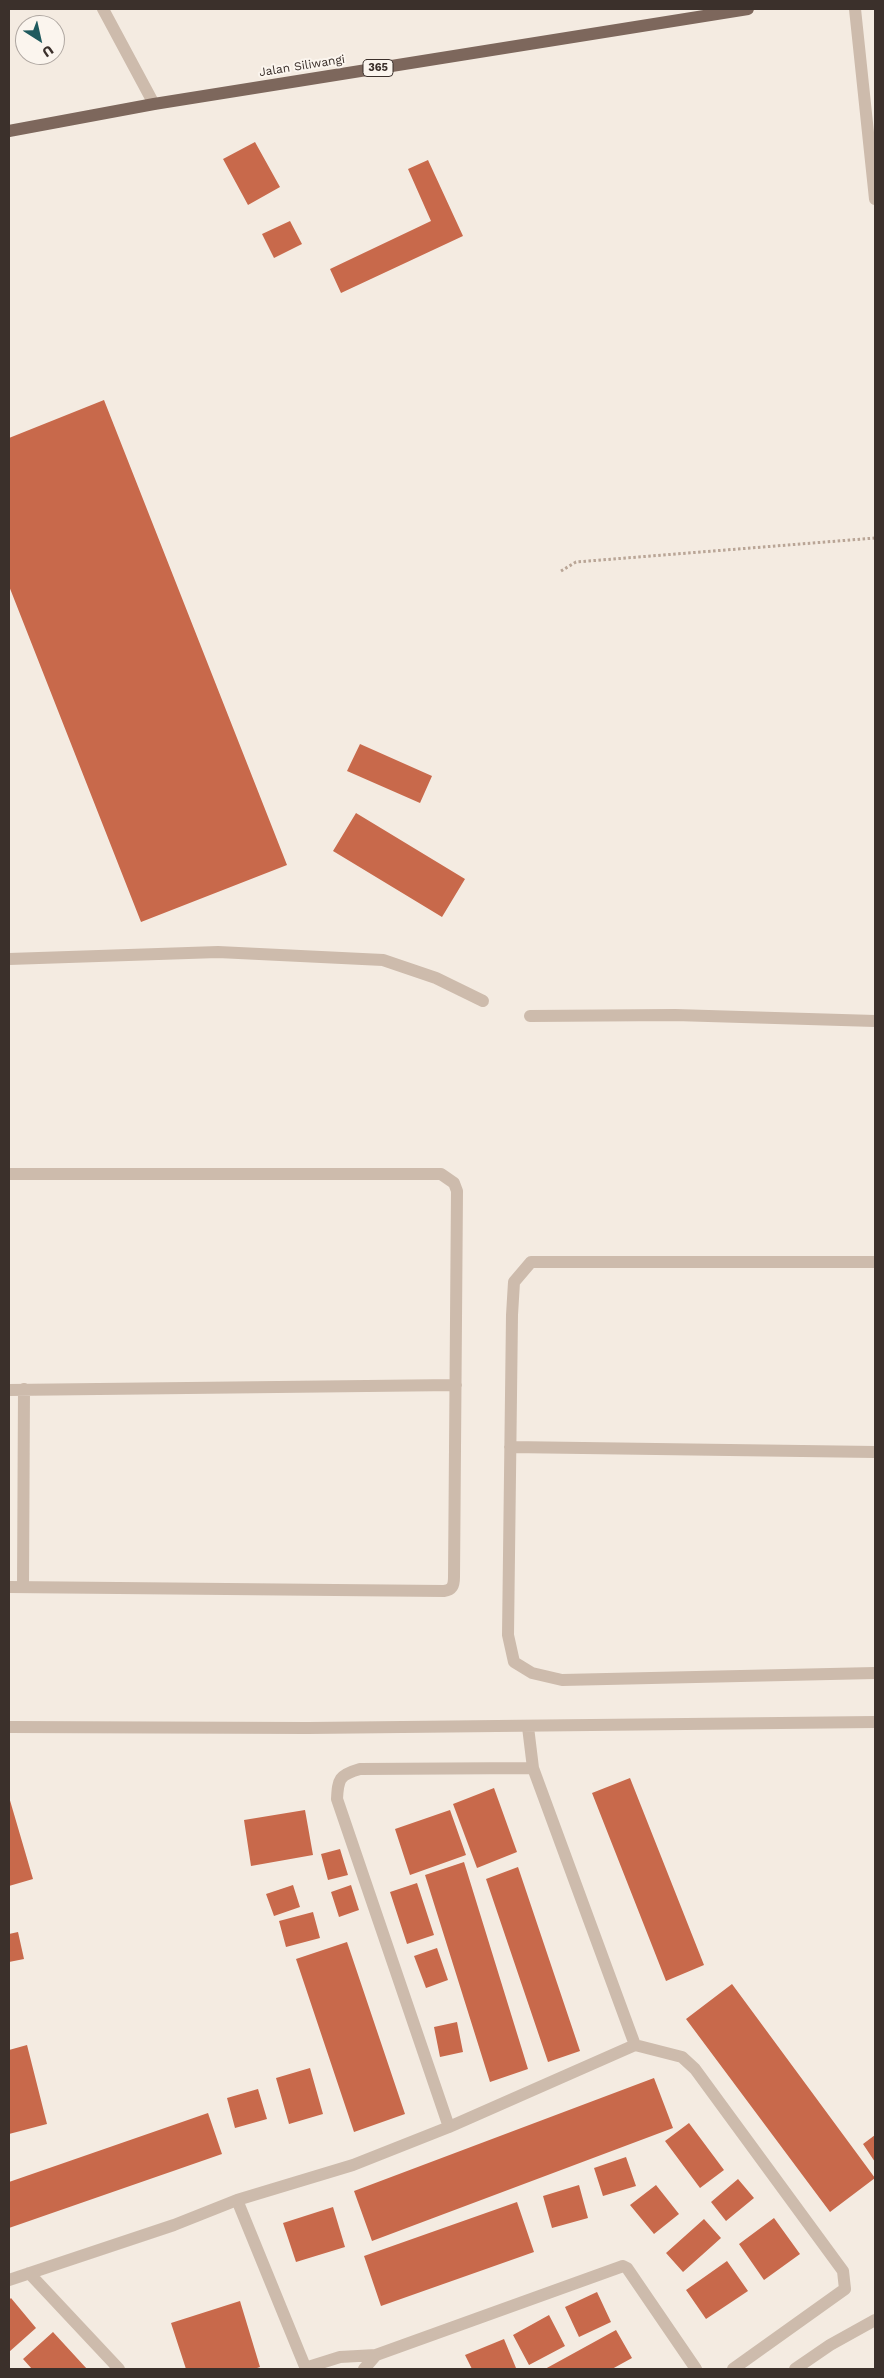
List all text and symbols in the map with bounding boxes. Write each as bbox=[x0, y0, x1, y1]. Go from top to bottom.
north arrow bbox=[15, 15, 65, 65]
text: U bbox=[39, 42, 57, 61]
street label: Jalan Siliwangi bbox=[258, 52, 346, 80]
road number: 365 bbox=[363, 59, 393, 76]

